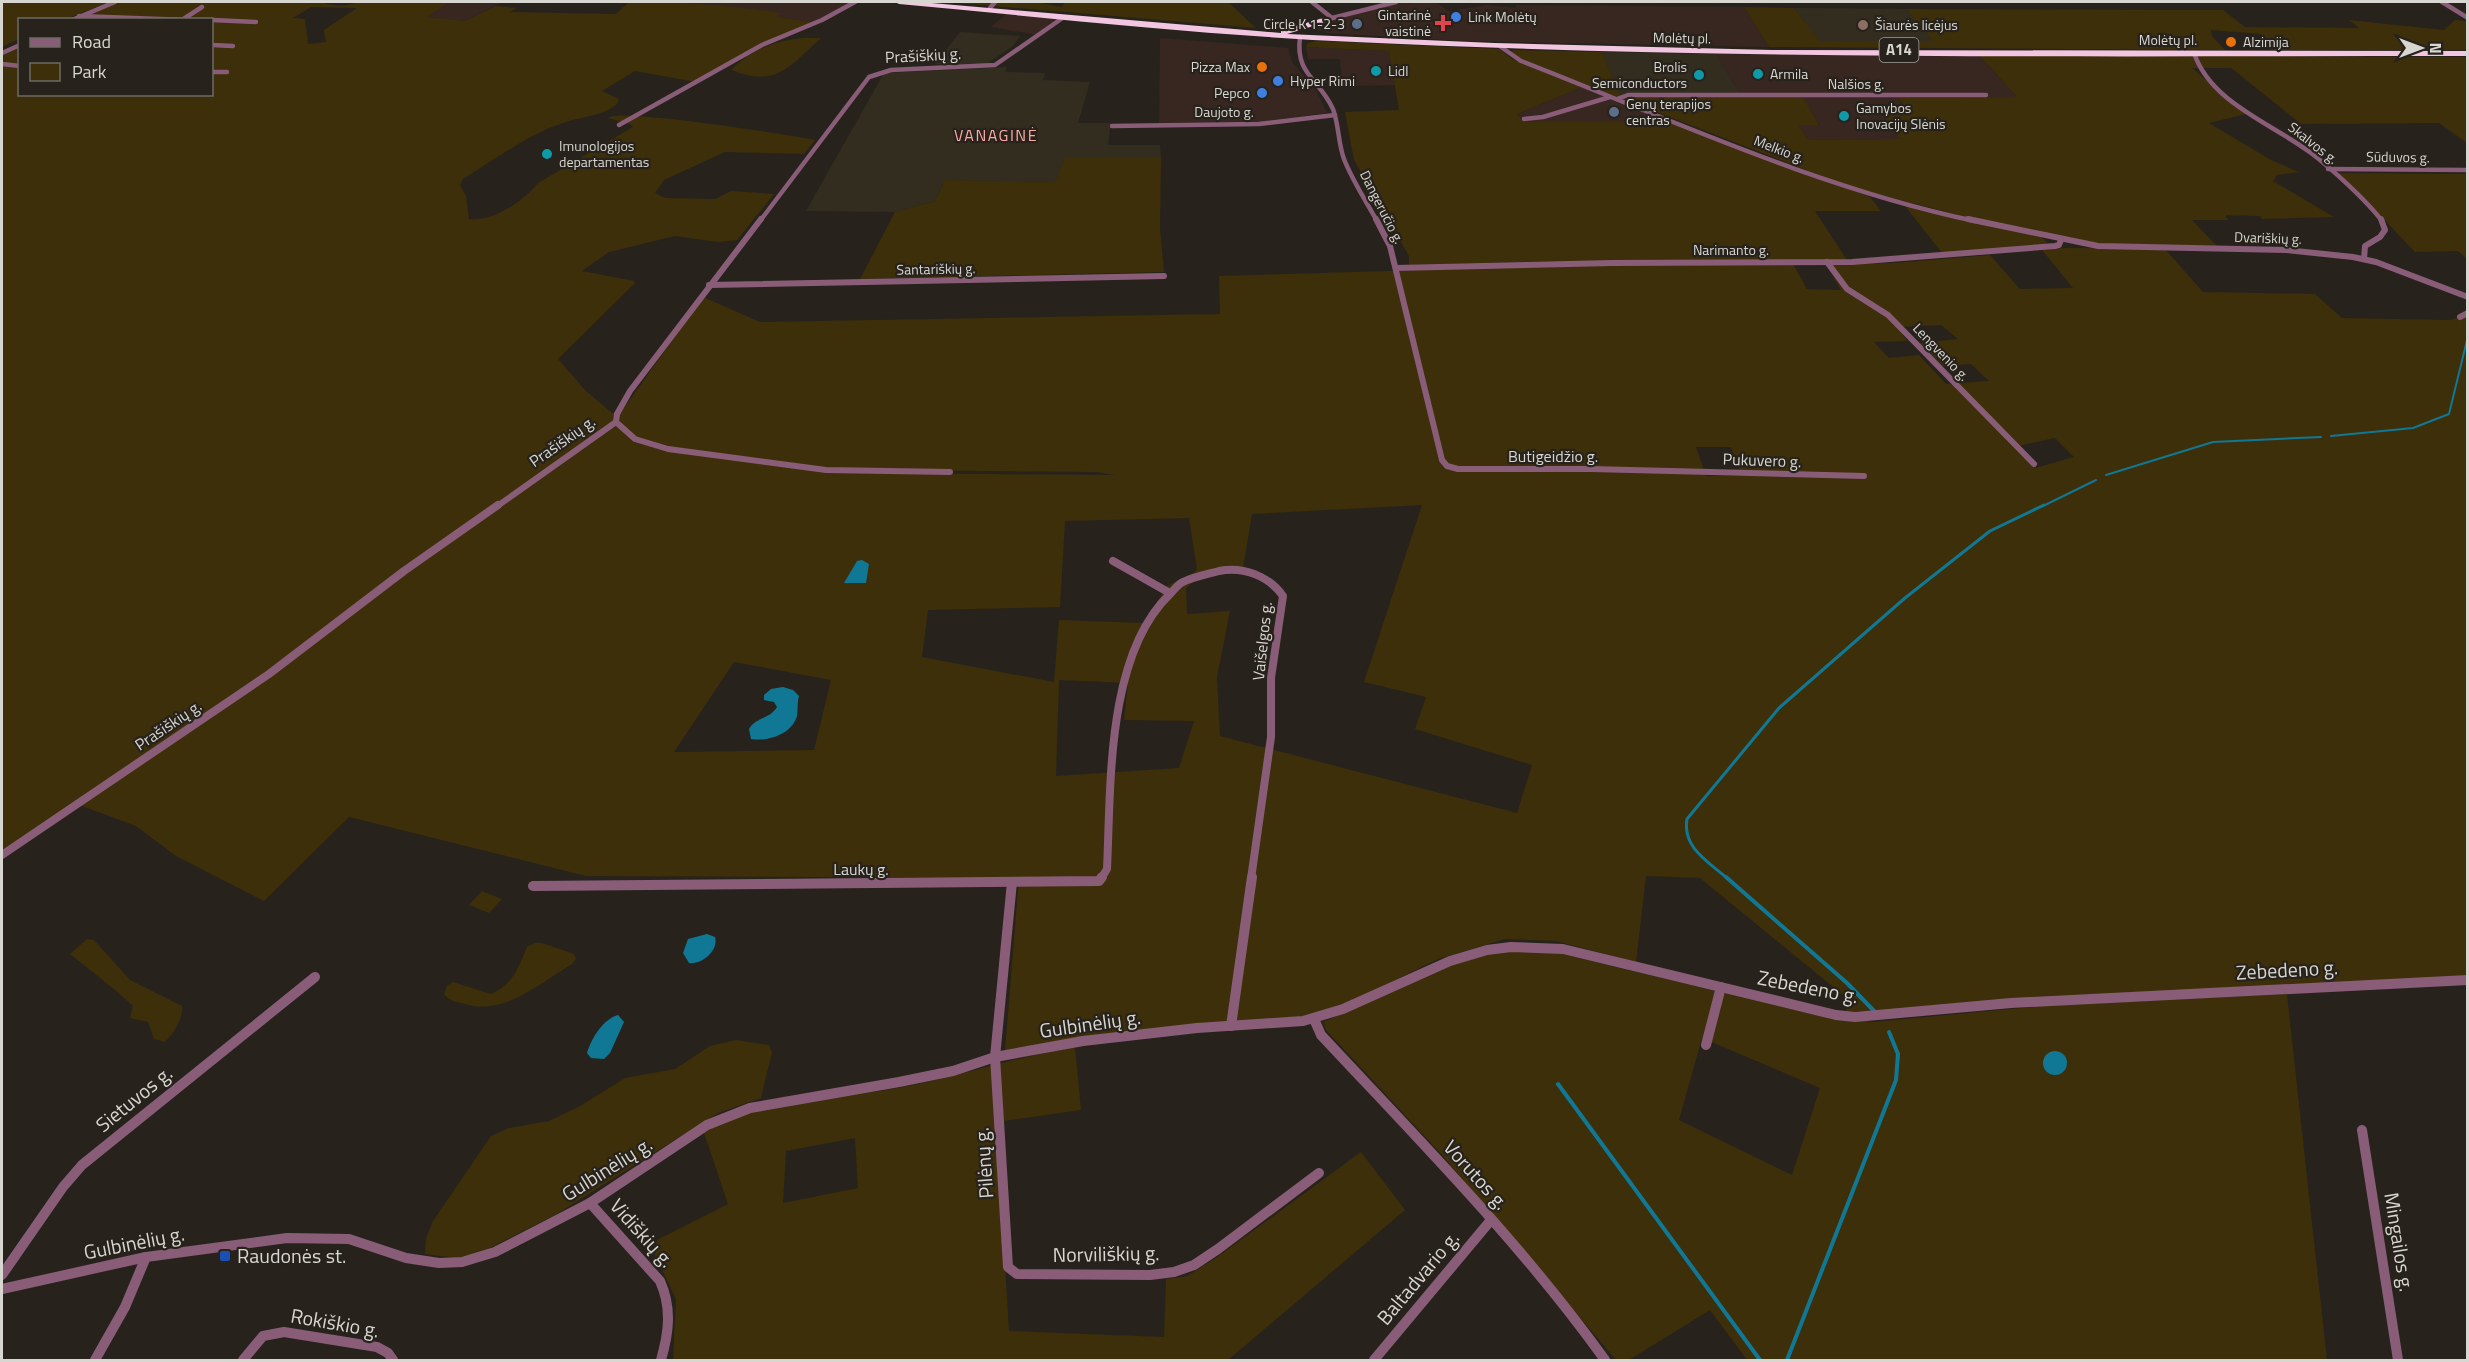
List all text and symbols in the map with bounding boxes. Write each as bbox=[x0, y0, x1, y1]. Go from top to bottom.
place label: Gintarinė vaistinė bbox=[1377, 4, 1431, 41]
place label: Link Molėtų bbox=[1468, 6, 1537, 27]
marker: Link Molėtų bbox=[1449, 10, 1463, 24]
place label: Circle K 1-2-3 bbox=[1263, 13, 1345, 34]
place label: Šiaurės licėjus bbox=[1875, 14, 1958, 35]
marker: Gintarinė vaistinė bbox=[1436, 16, 1450, 30]
marker: Circle K 1-2-3 bbox=[1350, 17, 1364, 31]
legend bbox=[18, 18, 213, 96]
marker: Šiaurės licėjus bbox=[1856, 18, 1870, 32]
north arrow bbox=[2391, 18, 2451, 78]
street label: Molėtų pl. bbox=[1653, 26, 1711, 49]
text: Road bbox=[72, 28, 111, 55]
street label: Molėtų pl. bbox=[2139, 29, 2197, 50]
place label: Alzimija bbox=[2243, 31, 2289, 52]
marker: Alzimija bbox=[2224, 35, 2238, 49]
road number: A14 bbox=[1880, 38, 1918, 62]
street label: Prašiškių g. bbox=[884, 41, 962, 69]
text: N bbox=[2424, 42, 2448, 54]
place label: Pizza Max bbox=[1191, 56, 1251, 77]
place label: Brolis Semiconductors bbox=[1592, 56, 1687, 93]
text: Park bbox=[72, 58, 107, 85]
marker: Pizza Max bbox=[1255, 60, 1269, 74]
place label: Lidl bbox=[1388, 60, 1408, 81]
place label: Armila bbox=[1770, 63, 1808, 84]
marker: Lidl bbox=[1369, 64, 1383, 78]
marker: Armila bbox=[1751, 67, 1765, 81]
marker: Brolis Semiconductors bbox=[1692, 68, 1706, 82]
place label: Hyper Rimi bbox=[1290, 70, 1355, 91]
street label: Nalšios g. bbox=[1828, 73, 1884, 94]
marker: Hyper Rimi bbox=[1271, 74, 1285, 88]
place label: Pepco bbox=[1214, 82, 1250, 103]
marker: Pepco bbox=[1255, 86, 1269, 100]
place label: Genų terapijos centras bbox=[1626, 93, 1711, 130]
place label: Gamybos Inovacijų Slėnis bbox=[1856, 97, 1946, 134]
street label: Daujoto g. bbox=[1194, 101, 1254, 122]
marker: Genų terapijos centras bbox=[1607, 105, 1621, 119]
marker: Gamybos Inovacijų Slėnis bbox=[1837, 109, 1851, 123]
street label: Skalvos g. bbox=[2284, 116, 2343, 169]
district label: VANAGINĖ bbox=[954, 123, 1038, 147]
street label: Melkio g. bbox=[1751, 129, 1807, 168]
place label: Imunologijos departamentas bbox=[559, 135, 649, 172]
street label: Sūduvos g. bbox=[2366, 145, 2430, 168]
marker: Imunologijos departamentas bbox=[540, 147, 554, 161]
street label: Dangeručio g. bbox=[1355, 166, 1410, 247]
street label: Dvariškių g. bbox=[2234, 226, 2302, 249]
street label: Narimanto g. bbox=[1693, 239, 1769, 260]
street label: Santariškių g. bbox=[896, 257, 976, 280]
street label: Lengvenio g. bbox=[1908, 318, 1974, 385]
street label: Prašiškių g. bbox=[524, 409, 600, 473]
street label: Butigeidžio g. bbox=[1508, 444, 1598, 468]
street label: Pukuvero g. bbox=[1722, 447, 1802, 473]
street label: Vaišelgos g. bbox=[1246, 600, 1278, 682]
street label: Prašiškių g. bbox=[130, 694, 206, 756]
street label: Laukų g. bbox=[833, 857, 889, 881]
street label: Zebedeno g. bbox=[2235, 951, 2339, 988]
street label: Zebedeno g. bbox=[1755, 962, 1861, 1011]
street label: Gulbinėlių g. bbox=[1037, 1001, 1143, 1046]
street label: Sietuvos g. bbox=[88, 1058, 179, 1139]
street label: Pilėnų g. bbox=[966, 1126, 1001, 1200]
street label: Gulbinėlių g. bbox=[555, 1128, 658, 1209]
street label: Vorutos g. bbox=[1436, 1133, 1516, 1217]
street label: Mingailos g. bbox=[2376, 1190, 2423, 1294]
street label: Vidiškių g. bbox=[603, 1191, 682, 1274]
street label: Gulbinėlių g. bbox=[81, 1218, 187, 1267]
street label: Baltadvario g. bbox=[1369, 1224, 1466, 1332]
street label: Norviliškių g. bbox=[1052, 1237, 1160, 1270]
place label: Raudonės st. bbox=[237, 1240, 346, 1271]
marker: Raudonės st. bbox=[218, 1249, 232, 1263]
street label: Rokiškio g. bbox=[288, 1299, 382, 1346]

